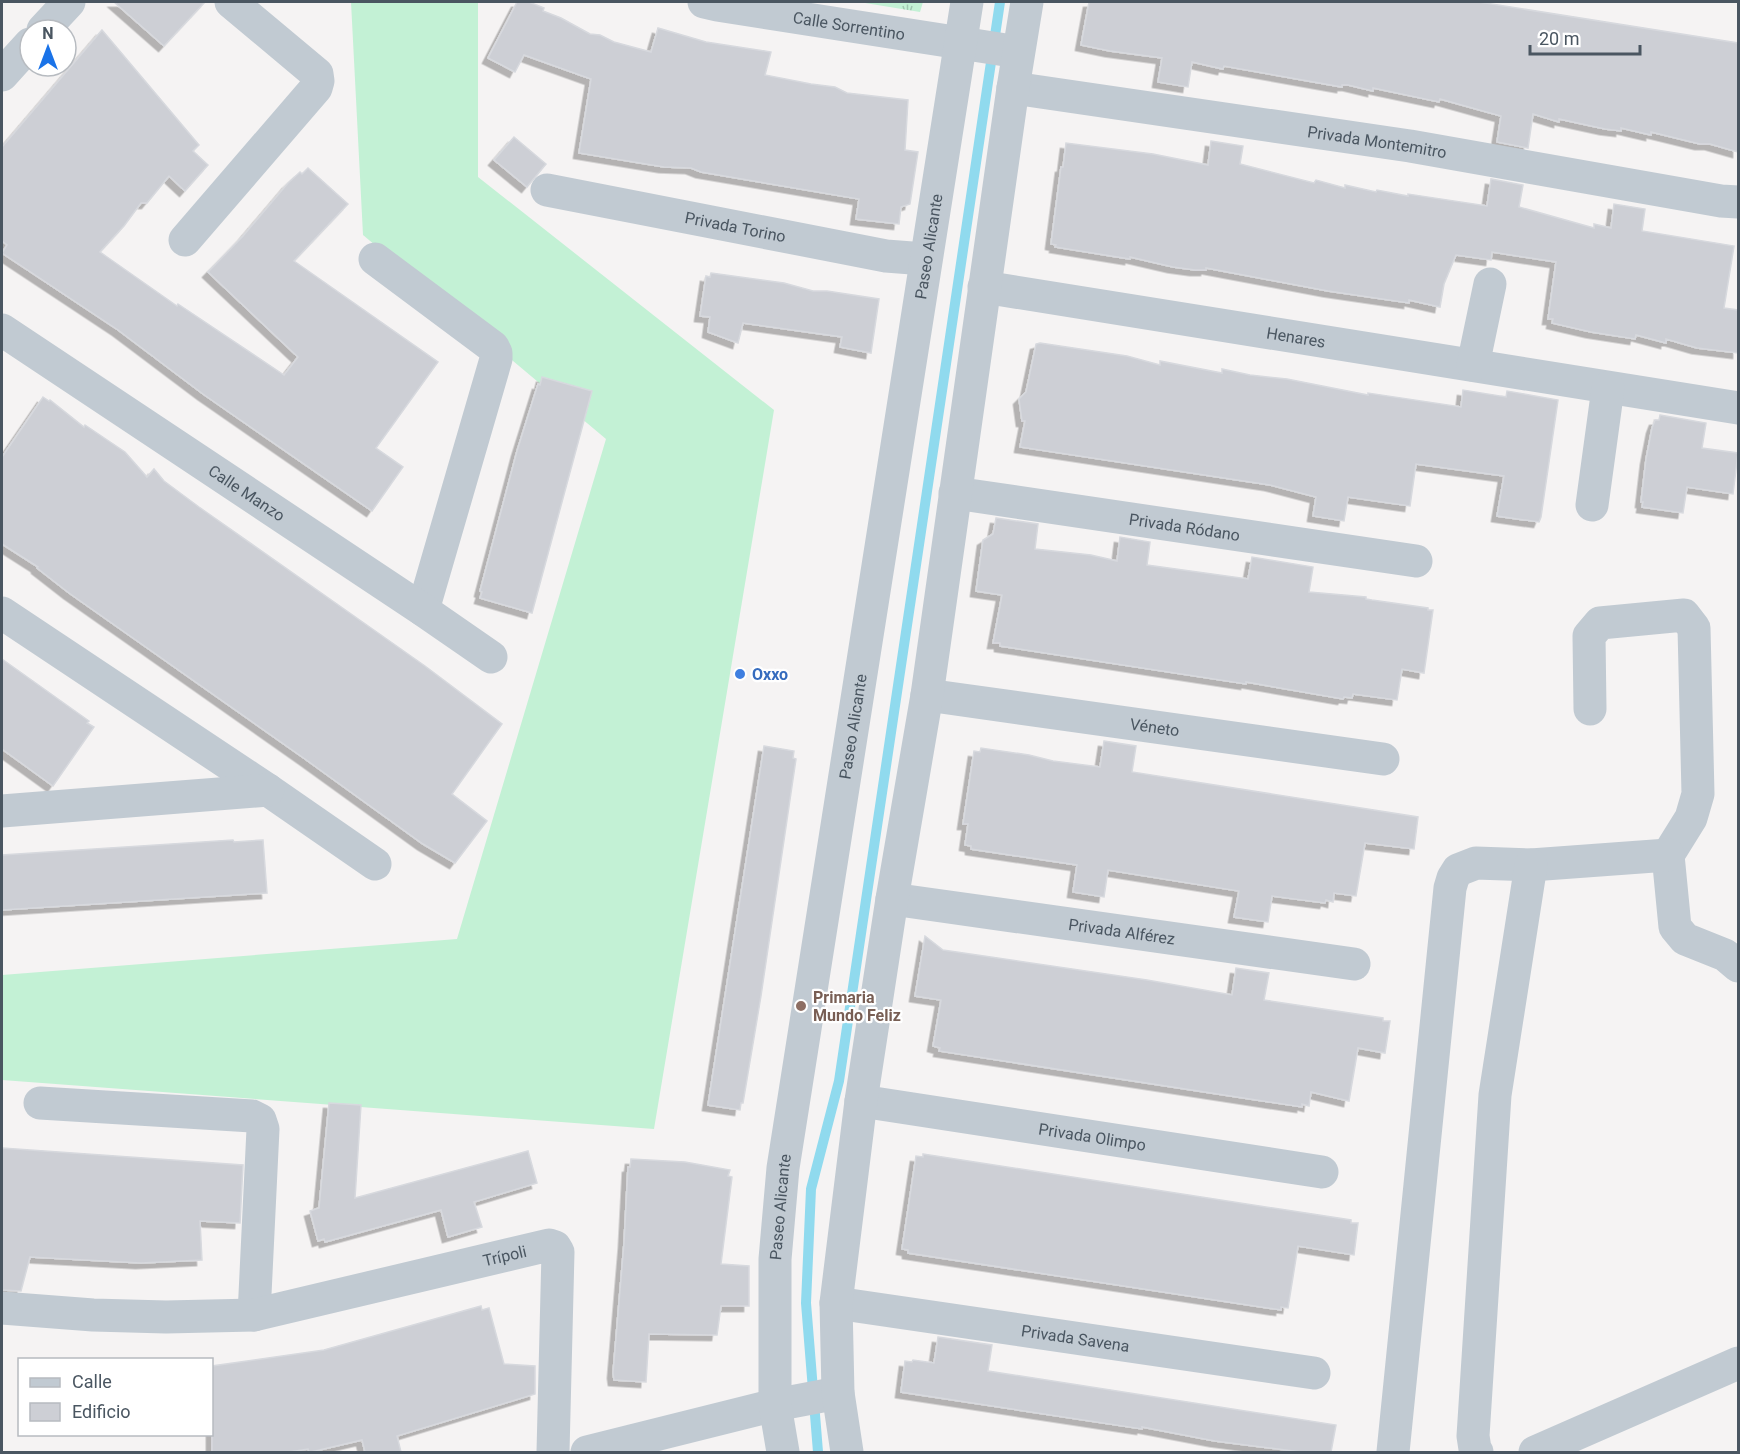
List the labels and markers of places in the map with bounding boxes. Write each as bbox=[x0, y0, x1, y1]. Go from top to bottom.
place label: Oxxo bbox=[752, 665, 788, 684]
marker: Oxxo bbox=[733, 667, 747, 681]
place label: Primaria Mundo Feliz bbox=[813, 988, 901, 1025]
marker: Primaria Mundo Feliz bbox=[794, 999, 808, 1013]

